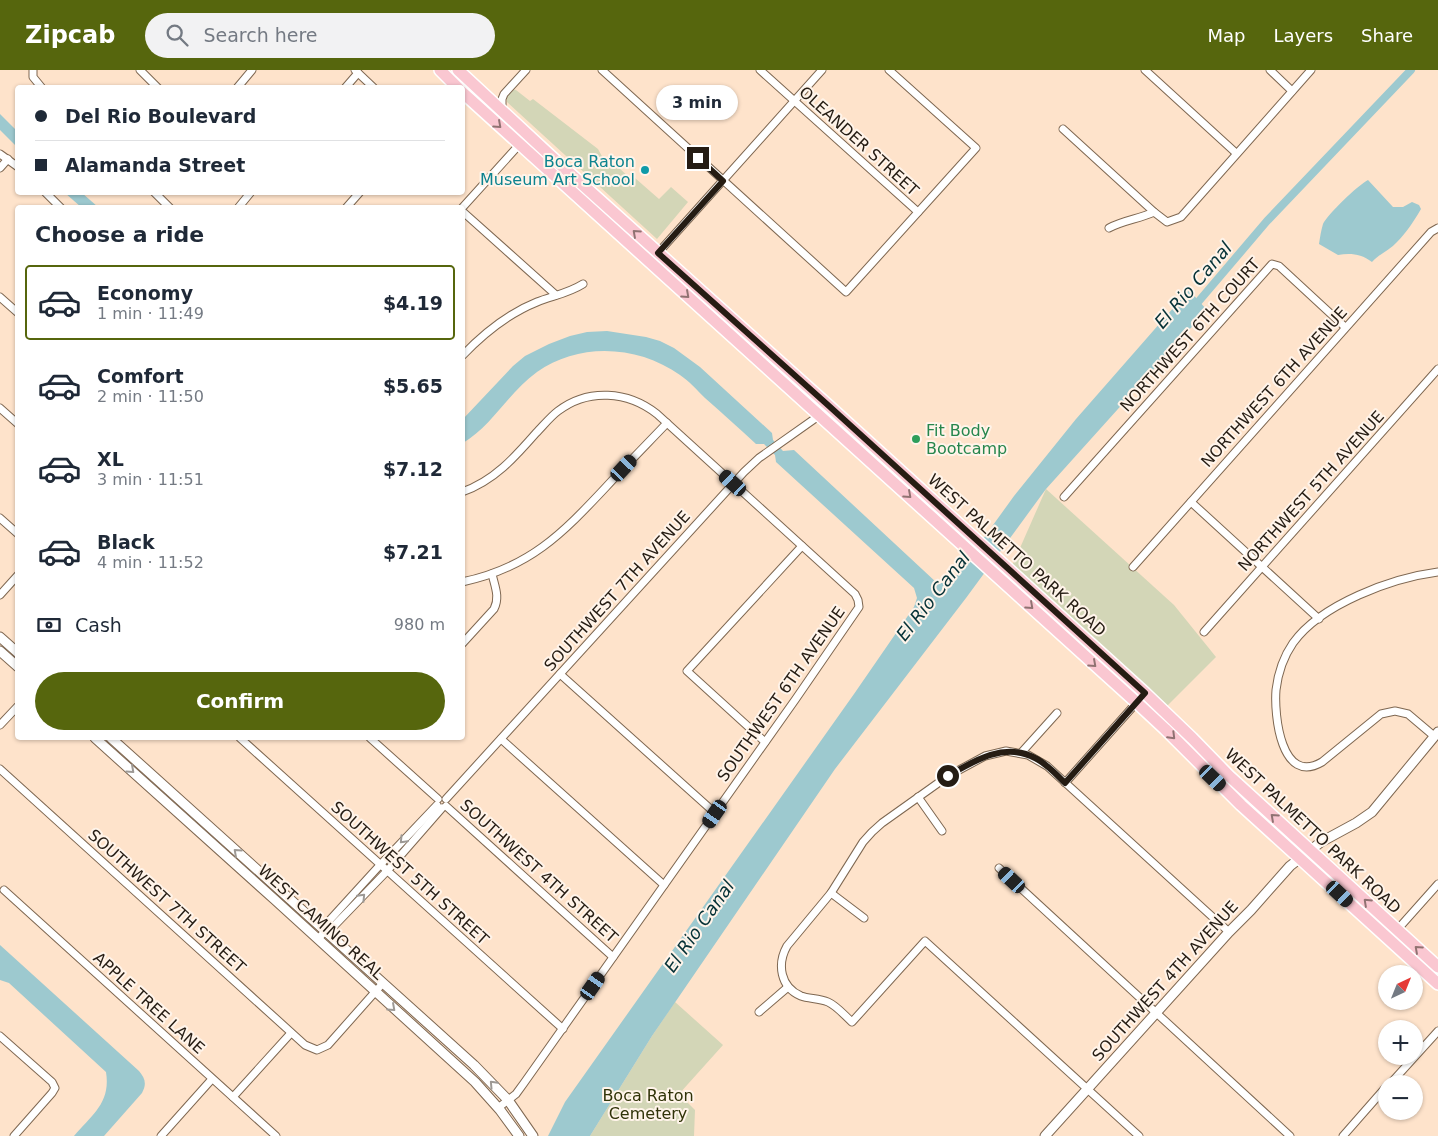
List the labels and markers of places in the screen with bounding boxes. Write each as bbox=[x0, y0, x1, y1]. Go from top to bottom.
place label: Boca Raton Museum Art School bbox=[480, 152, 635, 189]
marker: Boca Raton Museum Art School bbox=[639, 164, 651, 176]
place label: Fit Body Bootcamp bbox=[926, 421, 1007, 458]
marker: Fit Body Bootcamp bbox=[910, 433, 922, 445]

